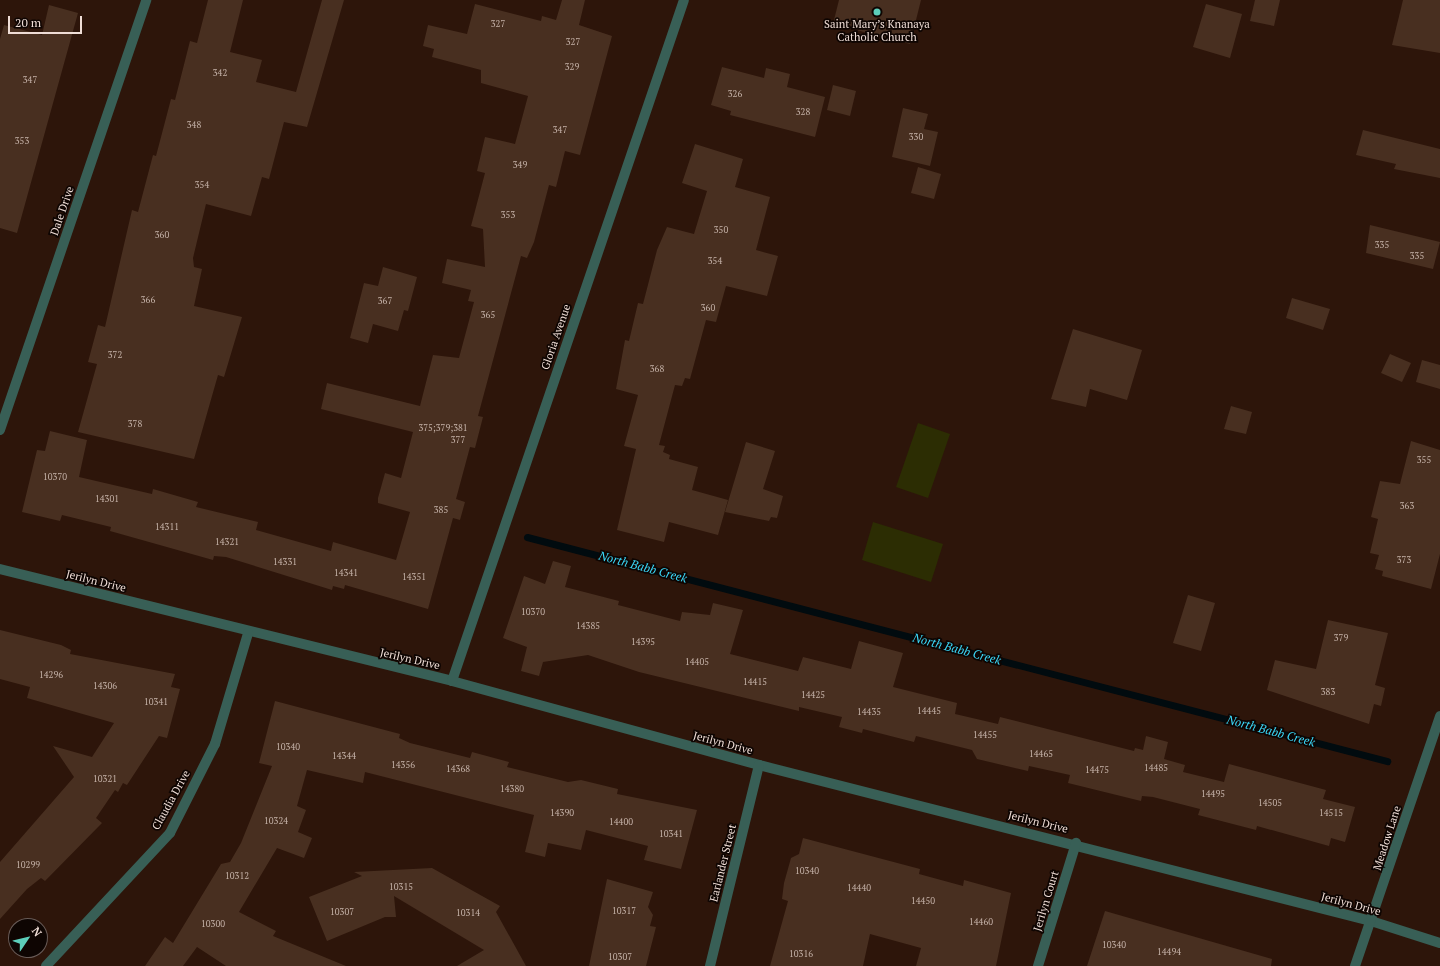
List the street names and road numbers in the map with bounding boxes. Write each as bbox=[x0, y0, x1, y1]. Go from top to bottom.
street label: Dale Drive bbox=[47, 185, 77, 237]
street label: Gloria Avenue bbox=[539, 302, 573, 372]
street label: Jerilyn Drive bbox=[65, 567, 127, 595]
street label: Jerilyn Drive bbox=[379, 646, 441, 672]
street label: Jerilyn Drive bbox=[692, 729, 754, 757]
street label: Claudia Drive bbox=[149, 768, 193, 832]
street label: Meadow Lane bbox=[1370, 804, 1404, 872]
street label: Jerilyn Drive bbox=[1007, 808, 1069, 836]
street label: Earlander Street bbox=[707, 823, 739, 903]
street label: Jerilyn Court bbox=[1031, 869, 1061, 933]
street label: Jerilyn Drive bbox=[1320, 890, 1382, 918]

